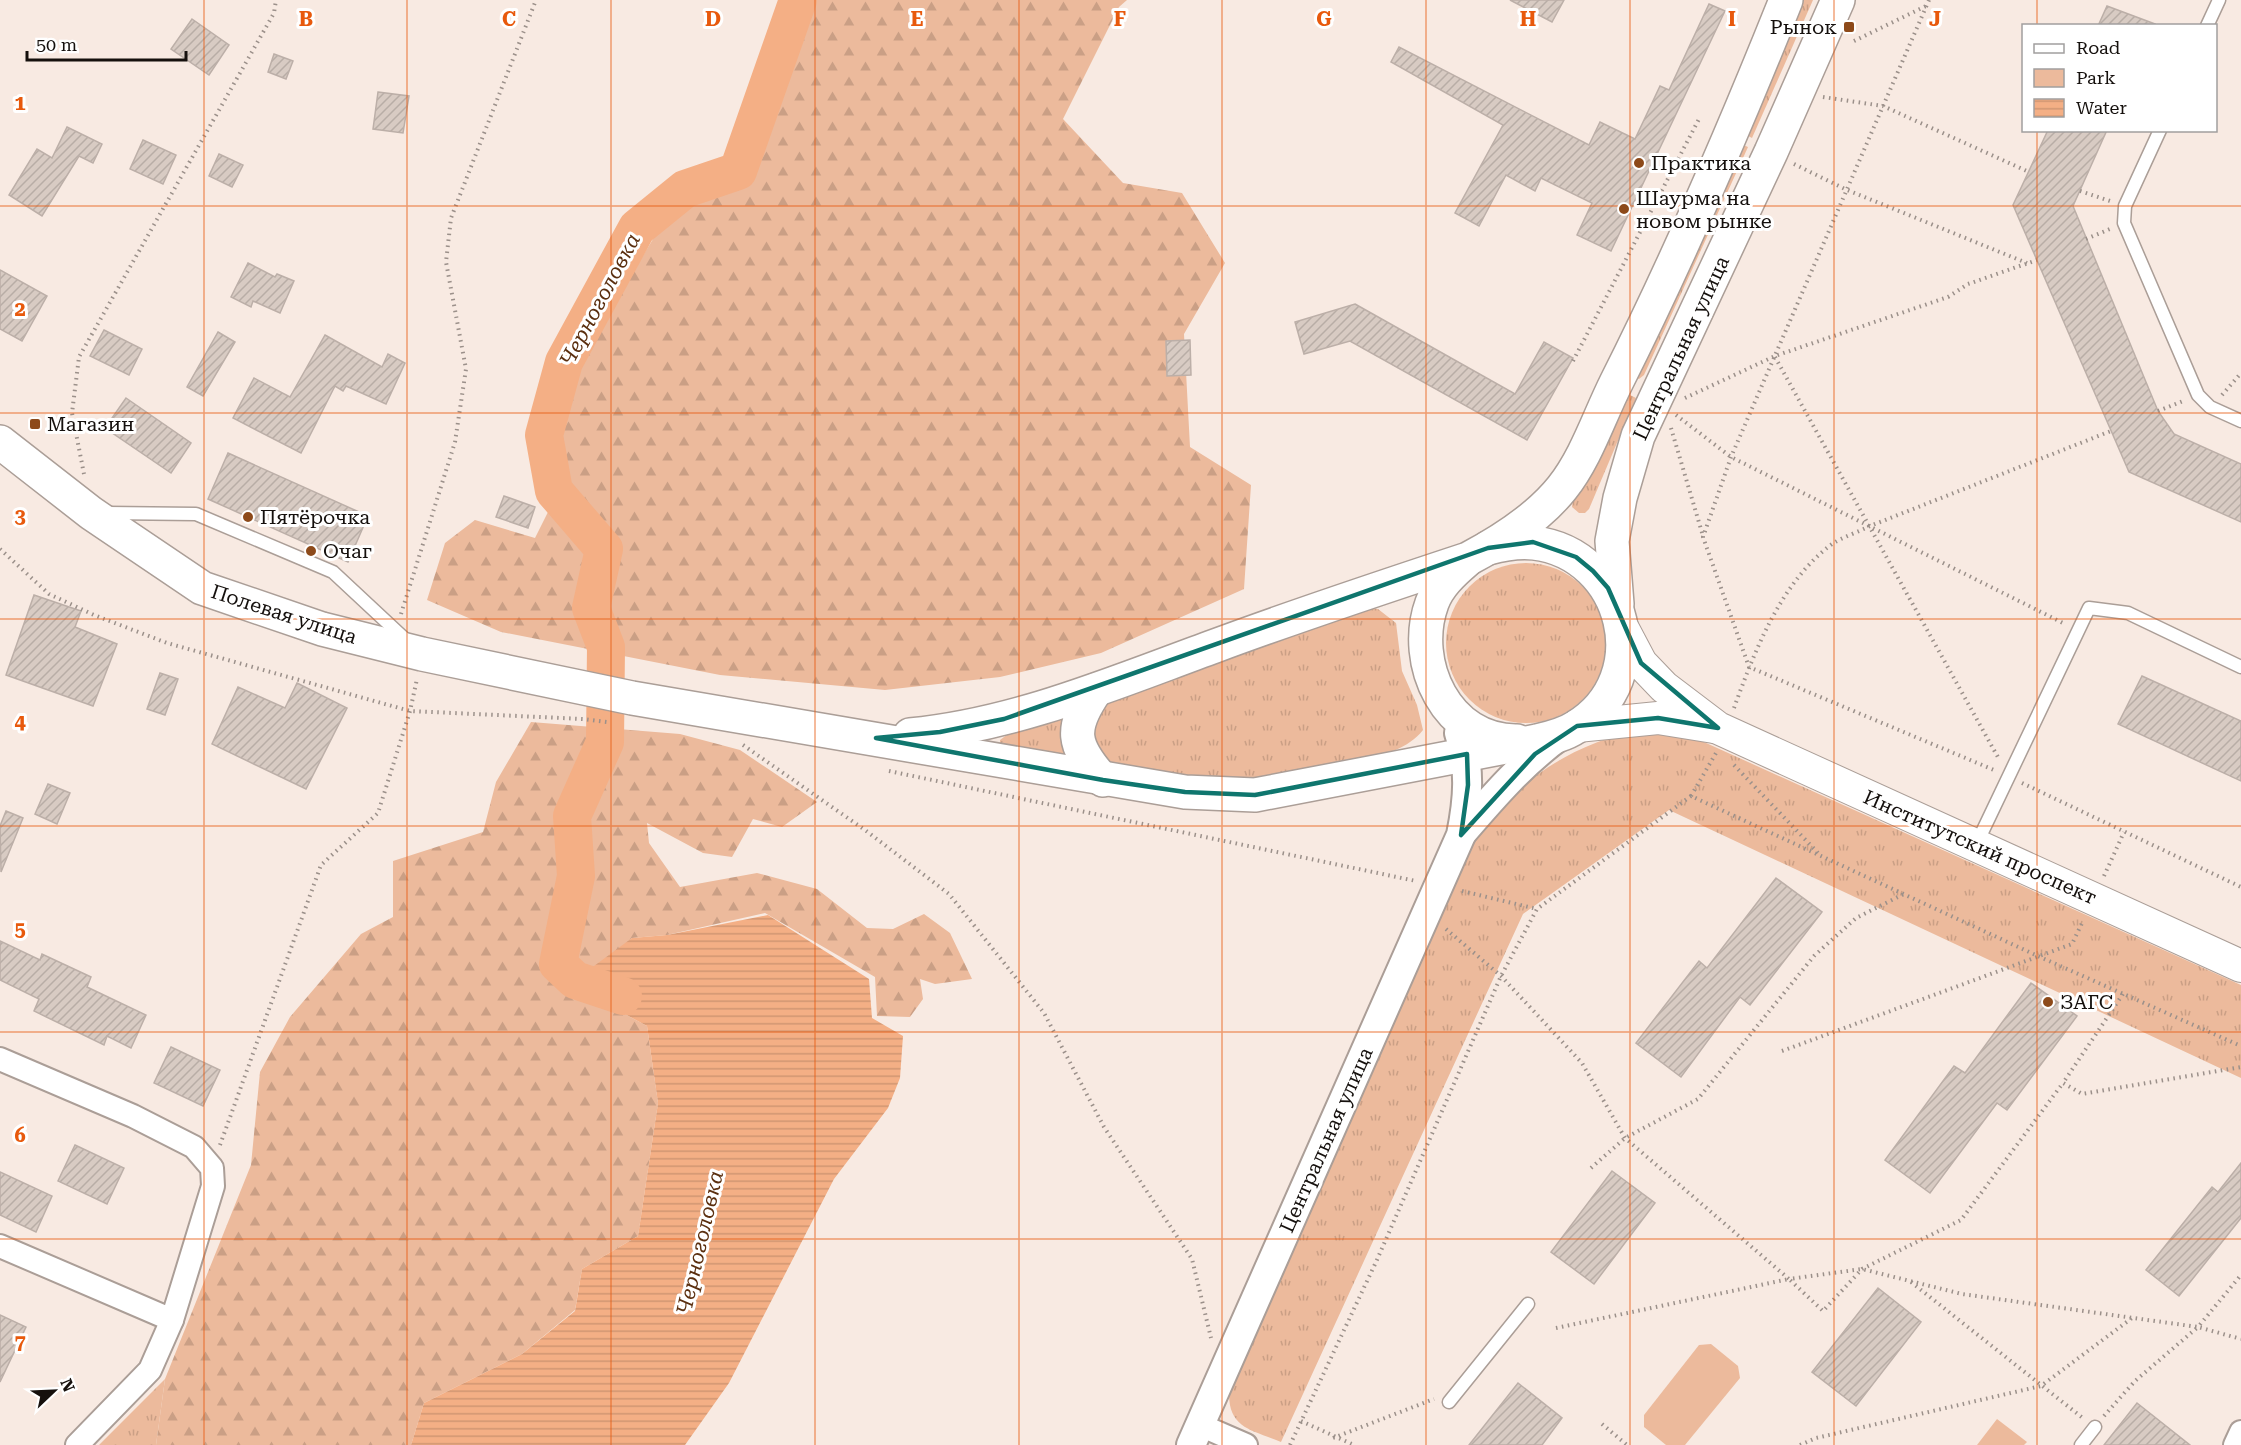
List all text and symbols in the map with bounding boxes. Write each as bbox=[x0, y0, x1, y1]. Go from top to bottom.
text: B bbox=[299, 7, 313, 31]
text: C bbox=[502, 7, 516, 31]
text: D bbox=[705, 7, 721, 31]
text: E bbox=[911, 7, 924, 31]
text: F bbox=[1114, 7, 1126, 31]
text: G bbox=[1316, 7, 1332, 31]
text: H bbox=[1520, 7, 1536, 31]
text: I bbox=[1728, 7, 1736, 31]
text: J bbox=[1929, 7, 1941, 31]
place label: Рынок bbox=[1770, 15, 1837, 39]
marker: Рынок bbox=[1842, 20, 1856, 34]
scale bar bbox=[27, 24, 186, 62]
legend bbox=[2022, 24, 2217, 132]
text: 50 m bbox=[36, 34, 77, 55]
text: Road bbox=[2076, 37, 2121, 58]
text: Park bbox=[2076, 67, 2116, 88]
text: 1 bbox=[14, 91, 26, 115]
text: Water bbox=[2076, 97, 2127, 118]
place label: Практика bbox=[1651, 151, 1751, 175]
marker: Практика bbox=[1632, 156, 1646, 170]
place label: Шаурма на новом рынке bbox=[1636, 186, 1772, 233]
marker: Шаурма на новом рынке bbox=[1617, 202, 1631, 216]
water label: Черноголовка bbox=[555, 229, 645, 371]
street label: Центральная улица bbox=[1628, 252, 1734, 444]
text: 2 bbox=[14, 297, 26, 321]
place label: Магазин bbox=[47, 412, 134, 436]
marker: Магазин bbox=[28, 417, 42, 431]
text: 3 bbox=[14, 504, 26, 528]
place label: Пятёрочка bbox=[260, 505, 370, 529]
marker: Пятёрочка bbox=[241, 510, 255, 524]
place label: Очаг bbox=[323, 539, 372, 563]
marker: Очаг bbox=[304, 544, 318, 558]
street label: Полевая улица bbox=[208, 579, 360, 649]
text: 4 bbox=[14, 710, 26, 734]
street label: Институтский проспект bbox=[1860, 785, 2100, 909]
text: 5 bbox=[14, 917, 26, 941]
place label: ЗАГС bbox=[2060, 990, 2113, 1014]
marker: ЗАГС bbox=[2041, 995, 2055, 1009]
street label: Центральная улица bbox=[1274, 1043, 1378, 1236]
text: 6 bbox=[14, 1123, 26, 1147]
water label: Черноголовка bbox=[672, 1168, 728, 1318]
text: 7 bbox=[14, 1330, 26, 1354]
north arrow bbox=[24, 1361, 84, 1421]
text: N bbox=[56, 1376, 79, 1395]

